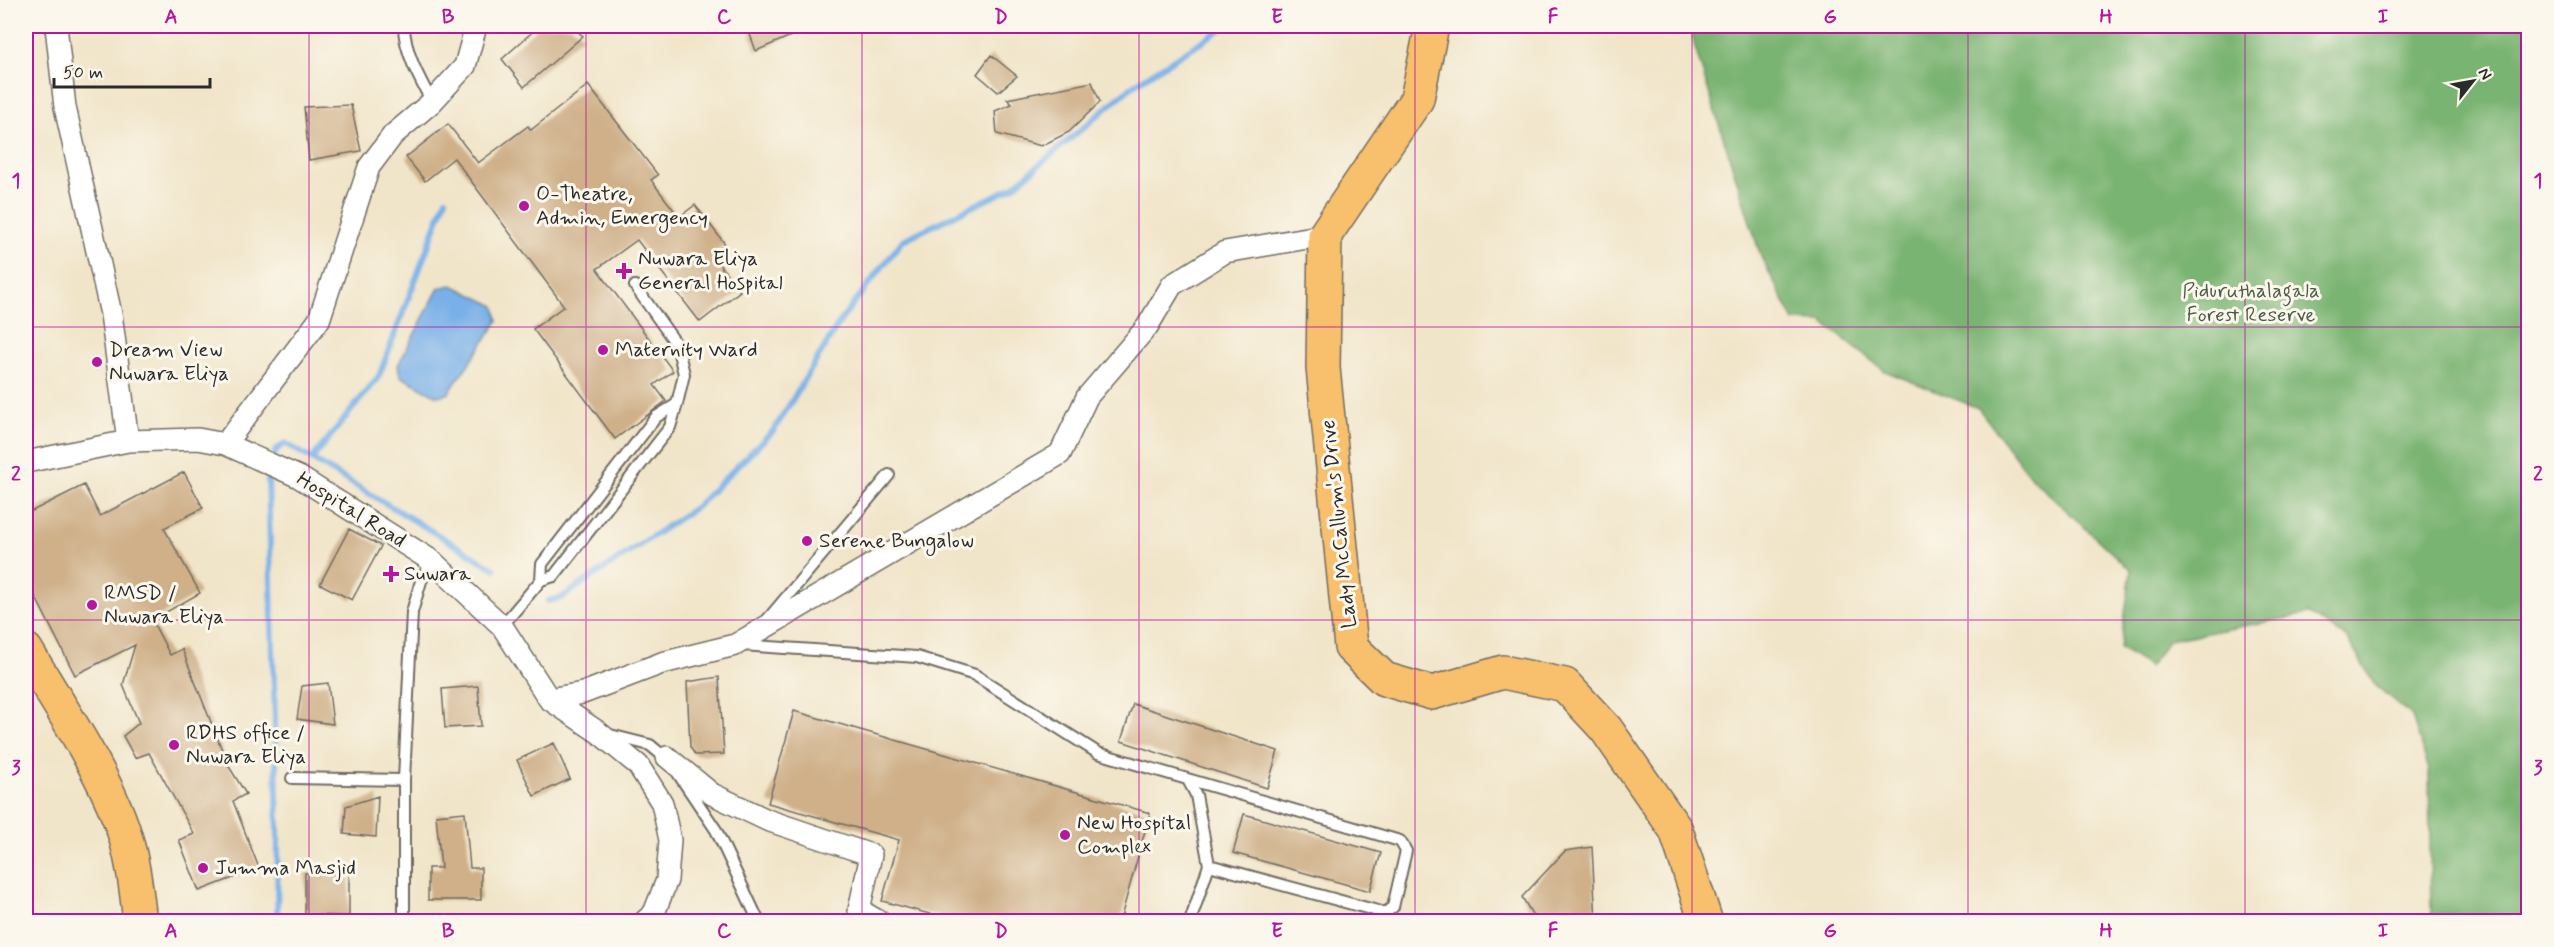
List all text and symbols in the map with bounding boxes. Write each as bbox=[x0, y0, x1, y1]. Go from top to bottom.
text: A bbox=[164, 4, 178, 31]
text: B bbox=[442, 4, 455, 31]
text: C bbox=[717, 4, 732, 31]
text: D bbox=[994, 4, 1008, 31]
text: E bbox=[1271, 4, 1283, 31]
text: F bbox=[1548, 4, 1559, 31]
text: G bbox=[1823, 4, 1837, 31]
text: H bbox=[2099, 4, 2113, 31]
text: I bbox=[2378, 4, 2388, 31]
scale bar bbox=[54, 51, 210, 89]
north arrow bbox=[2443, 51, 2503, 111]
text: 50 m bbox=[63, 61, 103, 85]
text: N bbox=[2473, 64, 2496, 84]
text: 1 bbox=[12, 168, 20, 195]
text: 1 bbox=[2534, 168, 2542, 195]
place label: O-Theatre, Admin, Emergency bbox=[536, 180, 708, 233]
marker: O-Theatre, Admin, Emergency bbox=[517, 199, 531, 213]
place label: Nuwara Eliya General Hospital bbox=[638, 245, 783, 297]
marker: Nuwara Eliya General Hospital bbox=[615, 262, 633, 280]
park label: Piduruthalagala Forest Reserve bbox=[2182, 277, 2320, 329]
place label: Dream View Nuwara Eliya bbox=[109, 336, 229, 388]
place label: Maternity Ward bbox=[615, 336, 758, 364]
marker: Maternity Ward bbox=[596, 343, 610, 357]
marker: Dream View Nuwara Eliya bbox=[90, 355, 104, 369]
street label: Lady McCallum's Drive bbox=[1314, 418, 1364, 630]
text: 2 bbox=[11, 461, 21, 488]
text: 2 bbox=[2533, 461, 2543, 488]
street label: Hospital Road bbox=[291, 465, 411, 555]
place label: Serene Bungalow bbox=[819, 527, 974, 556]
marker: Serene Bungalow bbox=[800, 534, 814, 548]
place label: Suwara bbox=[404, 560, 471, 588]
marker: Suwara bbox=[382, 565, 400, 583]
place label: RMSD / Nuwara Eliya bbox=[104, 579, 224, 631]
marker: RMSD / Nuwara Eliya bbox=[85, 598, 99, 612]
place label: RDHS office / Nuwara Eliya bbox=[186, 719, 306, 771]
marker: RDHS office / Nuwara Eliya bbox=[167, 738, 181, 752]
text: 3 bbox=[11, 755, 21, 782]
text: 3 bbox=[2533, 755, 2543, 782]
place label: New Hospital Complex bbox=[1077, 809, 1191, 861]
marker: New Hospital Complex bbox=[1058, 828, 1072, 842]
place label: Jumma Masjid bbox=[215, 854, 356, 882]
marker: Jumma Masjid bbox=[196, 861, 210, 875]
text: A bbox=[164, 918, 178, 945]
text: B bbox=[442, 918, 455, 945]
text: C bbox=[717, 918, 732, 945]
text: D bbox=[994, 918, 1008, 945]
text: E bbox=[1271, 918, 1283, 945]
text: F bbox=[1548, 918, 1559, 945]
text: G bbox=[1823, 918, 1837, 945]
text: H bbox=[2099, 918, 2113, 945]
text: I bbox=[2378, 918, 2388, 945]

